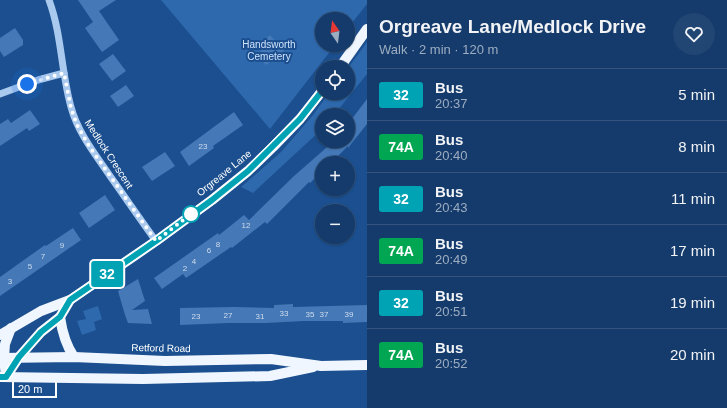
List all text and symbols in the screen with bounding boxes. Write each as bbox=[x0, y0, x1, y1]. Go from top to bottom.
north arrow bbox=[315, 12, 355, 52]
map controls bbox=[315, 12, 355, 244]
button: heart bbox=[673, 13, 715, 55]
text: Orgreave Lane/Medlock Drive bbox=[379, 16, 646, 37]
park label: Handsworth Cemetery bbox=[242, 39, 296, 62]
text: Walk · 2 min · 120 m bbox=[379, 42, 498, 57]
button: locate bbox=[315, 60, 355, 100]
your location bbox=[17, 74, 37, 94]
text: Bus bbox=[435, 79, 463, 96]
text: 5 min bbox=[678, 86, 715, 103]
text: 32 bbox=[393, 87, 409, 103]
text: 20:37 bbox=[435, 96, 468, 111]
button: layers bbox=[315, 108, 355, 148]
street label: Medlock Crescent bbox=[83, 117, 136, 191]
text: Bus bbox=[435, 131, 463, 148]
text: 8 min bbox=[678, 138, 715, 155]
text: 74A bbox=[388, 139, 414, 155]
house number: 23 bbox=[199, 142, 208, 151]
street label: Orgreave Lane bbox=[195, 147, 254, 198]
text: 20:40 bbox=[435, 148, 468, 163]
button: + bbox=[315, 156, 355, 196]
text: Bus bbox=[435, 183, 463, 200]
text: 11 min bbox=[671, 190, 715, 207]
text: 32 bbox=[393, 191, 409, 207]
text: 20:43 bbox=[435, 200, 468, 215]
button: − bbox=[315, 204, 355, 244]
unlabelled marker bbox=[182, 205, 200, 223]
house number: 12 bbox=[242, 221, 251, 230]
text: Bus bbox=[435, 235, 463, 252]
house number: 8 bbox=[216, 240, 221, 249]
house number: 9 bbox=[60, 241, 65, 250]
text: 17 min bbox=[670, 242, 715, 259]
text: 74A bbox=[388, 243, 414, 259]
house number: 6 bbox=[207, 246, 212, 255]
house number: 7 bbox=[41, 252, 46, 261]
text: 20:49 bbox=[435, 252, 468, 267]
house number: 4 bbox=[192, 257, 197, 266]
line badge: 32 bbox=[89, 261, 125, 287]
house number: 5 bbox=[28, 262, 33, 271]
house number: 2 bbox=[183, 264, 188, 273]
text: 32 bbox=[99, 266, 115, 282]
house number: 3 bbox=[8, 277, 13, 286]
text: Bus bbox=[435, 287, 463, 304]
text: 19 min bbox=[670, 294, 715, 311]
text: 32 bbox=[393, 295, 409, 311]
text: 20:51 bbox=[435, 304, 468, 319]
house number: 33 bbox=[280, 309, 289, 318]
house number: 35 bbox=[306, 310, 315, 319]
house number: 37 bbox=[320, 310, 329, 319]
house number: 39 bbox=[345, 310, 354, 319]
house number: 27 bbox=[224, 311, 233, 320]
house number: 23 bbox=[192, 312, 201, 321]
house number: 31 bbox=[256, 312, 265, 321]
text: Bus bbox=[435, 339, 463, 356]
street label: Retford Road bbox=[131, 342, 191, 354]
text: 20 min bbox=[670, 346, 715, 363]
text: 74A bbox=[388, 347, 414, 363]
text: 20:52 bbox=[435, 356, 468, 371]
scale bar bbox=[12, 380, 57, 399]
text: 20 m bbox=[18, 383, 42, 395]

